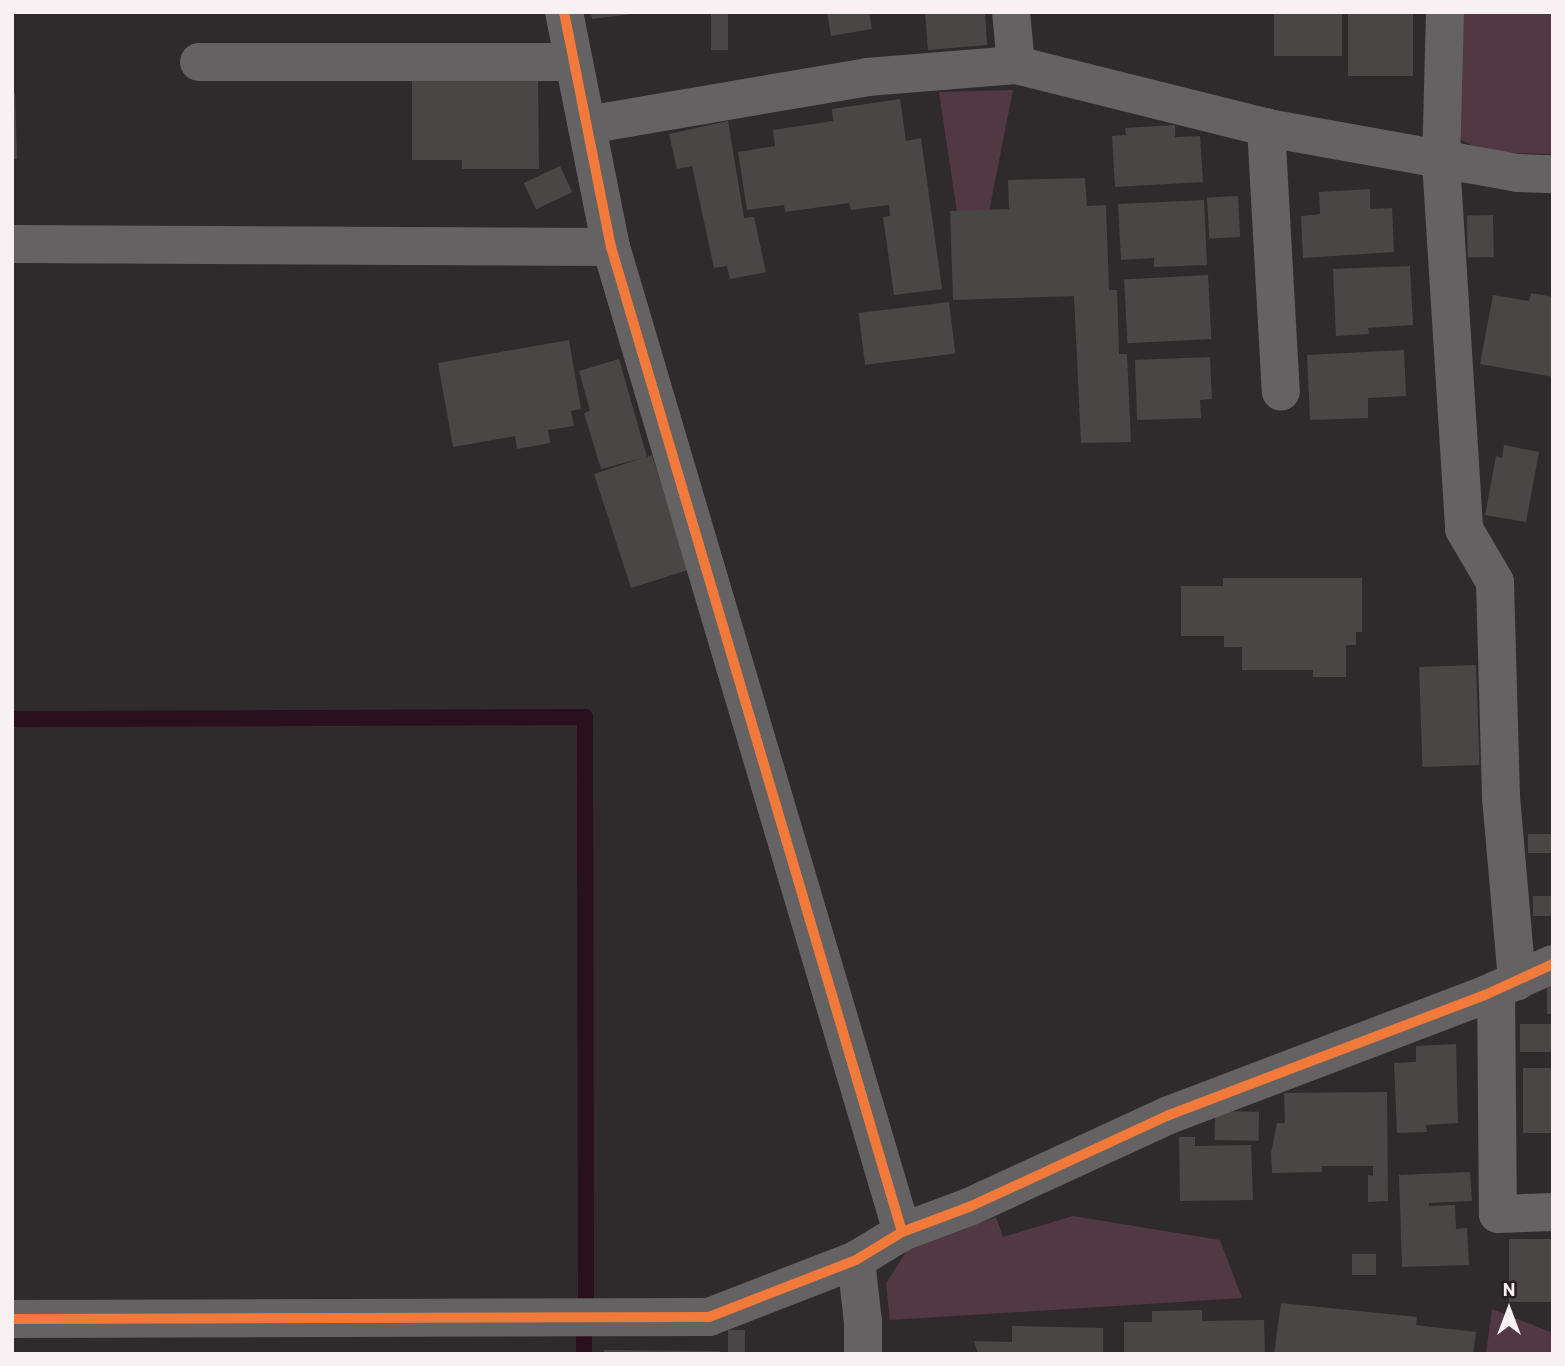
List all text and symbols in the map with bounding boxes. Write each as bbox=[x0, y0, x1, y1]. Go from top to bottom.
north arrow bbox=[1474, 1275, 1544, 1345]
text: N bbox=[1503, 1277, 1515, 1300]

